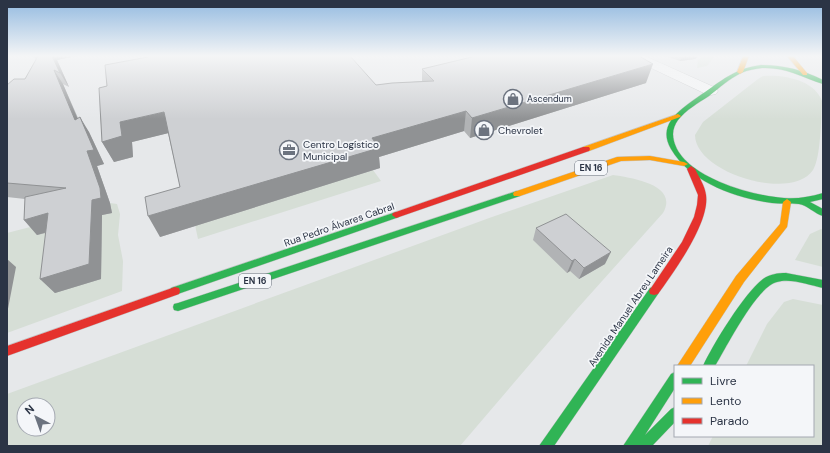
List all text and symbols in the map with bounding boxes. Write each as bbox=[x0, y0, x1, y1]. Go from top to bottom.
shop icon: Ascendum bbox=[502, 88, 524, 110]
place label: Ascendum bbox=[527, 93, 572, 105]
shop icon: Chevrolet bbox=[473, 119, 495, 141]
place label: Chevrolet bbox=[498, 124, 543, 137]
place label: Centro Logístico Municipal bbox=[303, 138, 379, 163]
office icon: Centro Logístico Municipal bbox=[278, 139, 300, 161]
road number: EN 16 bbox=[575, 161, 607, 175]
street label: Rua Pedro Álvares Cabral bbox=[282, 199, 396, 249]
street label: Avenida Manuel Abreu Lameira bbox=[585, 244, 676, 369]
road number: EN 16 bbox=[239, 274, 271, 288]
legend bbox=[674, 365, 814, 437]
text: Livre bbox=[710, 373, 737, 389]
text: Lento bbox=[710, 393, 741, 409]
north arrow bbox=[16, 397, 56, 437]
text: N bbox=[22, 402, 37, 417]
text: Parado bbox=[710, 413, 749, 429]

